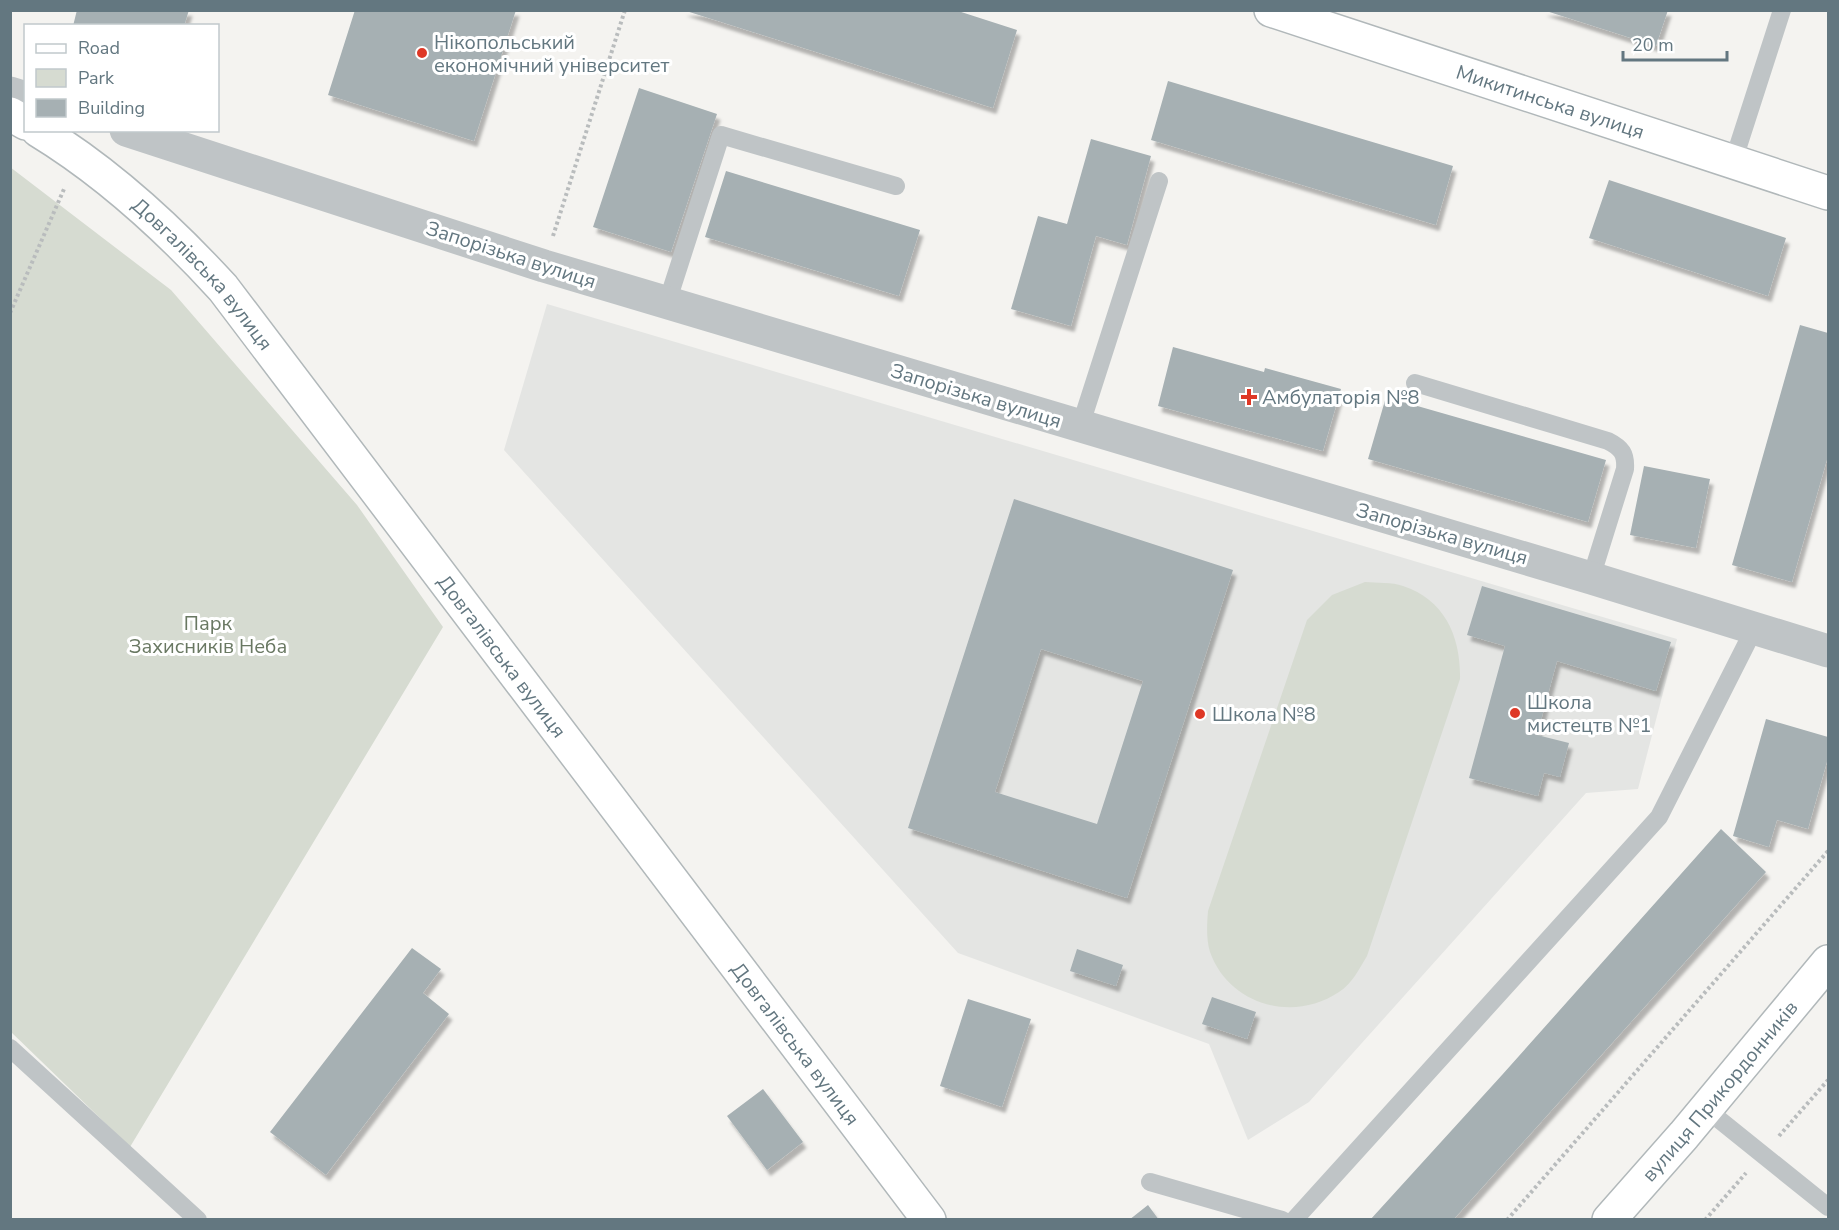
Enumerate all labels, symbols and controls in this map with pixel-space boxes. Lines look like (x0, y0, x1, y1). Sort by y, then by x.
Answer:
legend (24, 24, 219, 132)
scale bar (1623, 24, 1726, 62)
place label: Нікопольський економічний університет (434, 29, 670, 79)
text: 20 m (1632, 33, 1674, 57)
text: Road (78, 36, 120, 60)
marker: Нікопольський економічний університет (415, 46, 429, 60)
street label: Микитинська вулиця (1453, 58, 1648, 145)
text: Park (78, 66, 115, 90)
text: Building (78, 96, 145, 120)
street label: Довгалівська вулиця (126, 192, 279, 356)
street label: Запорізька вулиця (423, 215, 599, 295)
street label: Запорізька вулиця (887, 357, 1065, 435)
place label: Амбулаторія №8 (1262, 384, 1419, 411)
marker: Амбулаторія №8 (1240, 388, 1258, 406)
street label: Запорізька вулиця (1353, 497, 1531, 571)
street label: Довгалівська вулиця (431, 569, 572, 743)
park label: Парк Захисників Неба (129, 610, 287, 660)
place label: Школа мистецтв №1 (1527, 689, 1652, 739)
place label: Школа №8 (1212, 701, 1316, 728)
marker: Школа мистецтв №1 (1508, 706, 1522, 720)
marker: Школа №8 (1193, 707, 1207, 721)
street label: Довгалівська вулиця (725, 957, 866, 1131)
street label: вулиця Прикордонників (1636, 995, 1804, 1187)

